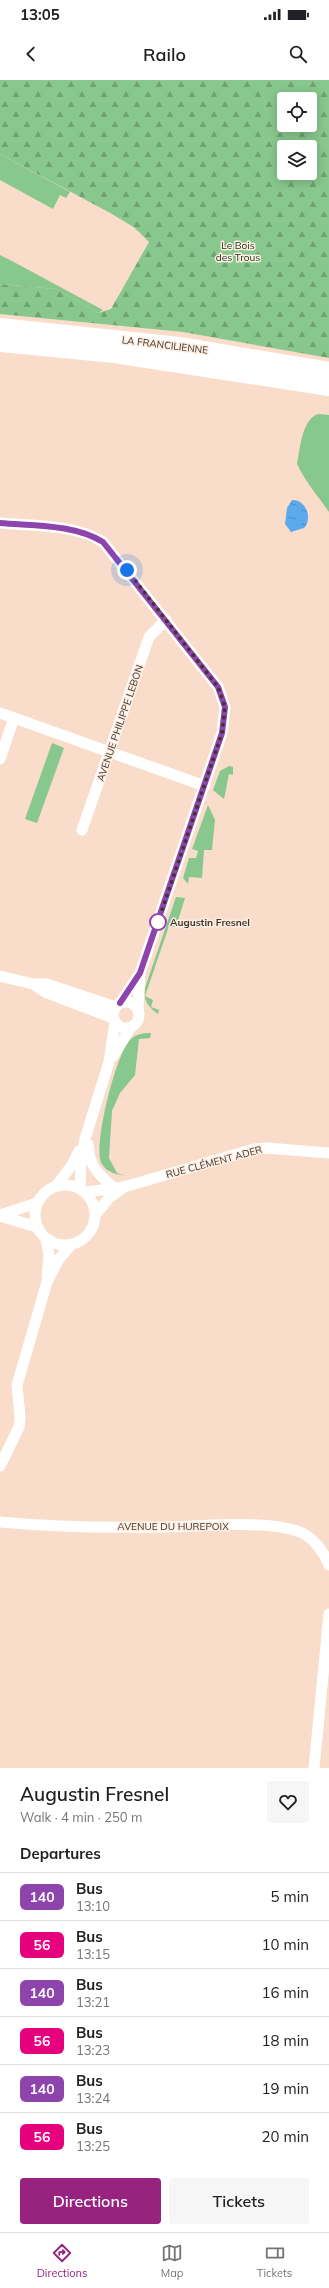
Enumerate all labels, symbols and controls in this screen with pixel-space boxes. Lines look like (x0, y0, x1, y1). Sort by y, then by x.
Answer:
text: 13:05 (20, 5, 60, 24)
icon: back (20, 43, 42, 65)
text: Railo (143, 43, 186, 66)
icon: search (287, 43, 309, 65)
map controls (277, 92, 317, 180)
button: locate (277, 92, 317, 132)
button: layers (277, 140, 317, 180)
park label: Le Bois des Trous (216, 239, 260, 264)
street label: LA FRANCILIENNE (121, 333, 209, 357)
your location (117, 560, 137, 580)
street label: AVENUE PHILIPPE LEBON (94, 663, 146, 783)
marker: Augustin Fresnel (149, 913, 167, 931)
place label: Augustin Fresnel (170, 916, 250, 929)
street label: RUE CLÉMENT ADER (164, 1143, 264, 1181)
street label: AVENUE DU HUREPOIX (117, 1520, 229, 1533)
button: heart (267, 1781, 309, 1823)
text: Augustin Fresnel (20, 1782, 169, 1806)
text: Walk · 4 min · 250 m (20, 1809, 142, 1825)
text: Departures (20, 1844, 101, 1863)
text: Bus (76, 1879, 103, 1898)
text: 5 min (271, 1887, 309, 1906)
text: 140 (29, 1888, 55, 1906)
text: 13:10 (76, 1898, 110, 1914)
text: Bus (76, 1927, 103, 1946)
text: 10 min (262, 1935, 309, 1954)
text: 56 (34, 1936, 50, 1954)
text: 13:15 (76, 1946, 110, 1962)
text: Bus (76, 1975, 103, 1994)
text: 16 min (262, 1983, 309, 2002)
text: 140 (29, 1984, 55, 2002)
text: 13:21 (76, 1994, 110, 2010)
text: Bus (76, 2023, 103, 2042)
text: 18 min (262, 2031, 309, 2050)
text: 56 (34, 2032, 50, 2050)
text: 13:23 (76, 2042, 110, 2058)
text: Bus (76, 2071, 103, 2090)
text: 19 min (262, 2079, 309, 2098)
text: 140 (29, 2080, 55, 2098)
text: 13:24 (76, 2090, 110, 2106)
text: Bus (76, 2119, 103, 2138)
text: 20 min (262, 2127, 309, 2146)
text: 56 (34, 2128, 50, 2146)
text: 13:25 (76, 2138, 110, 2154)
button: Directions (20, 2178, 161, 2224)
button: Tickets (169, 2178, 309, 2224)
tab: Directions (37, 2242, 88, 2280)
tab: Map (161, 2242, 183, 2280)
tab: Tickets (257, 2242, 292, 2280)

